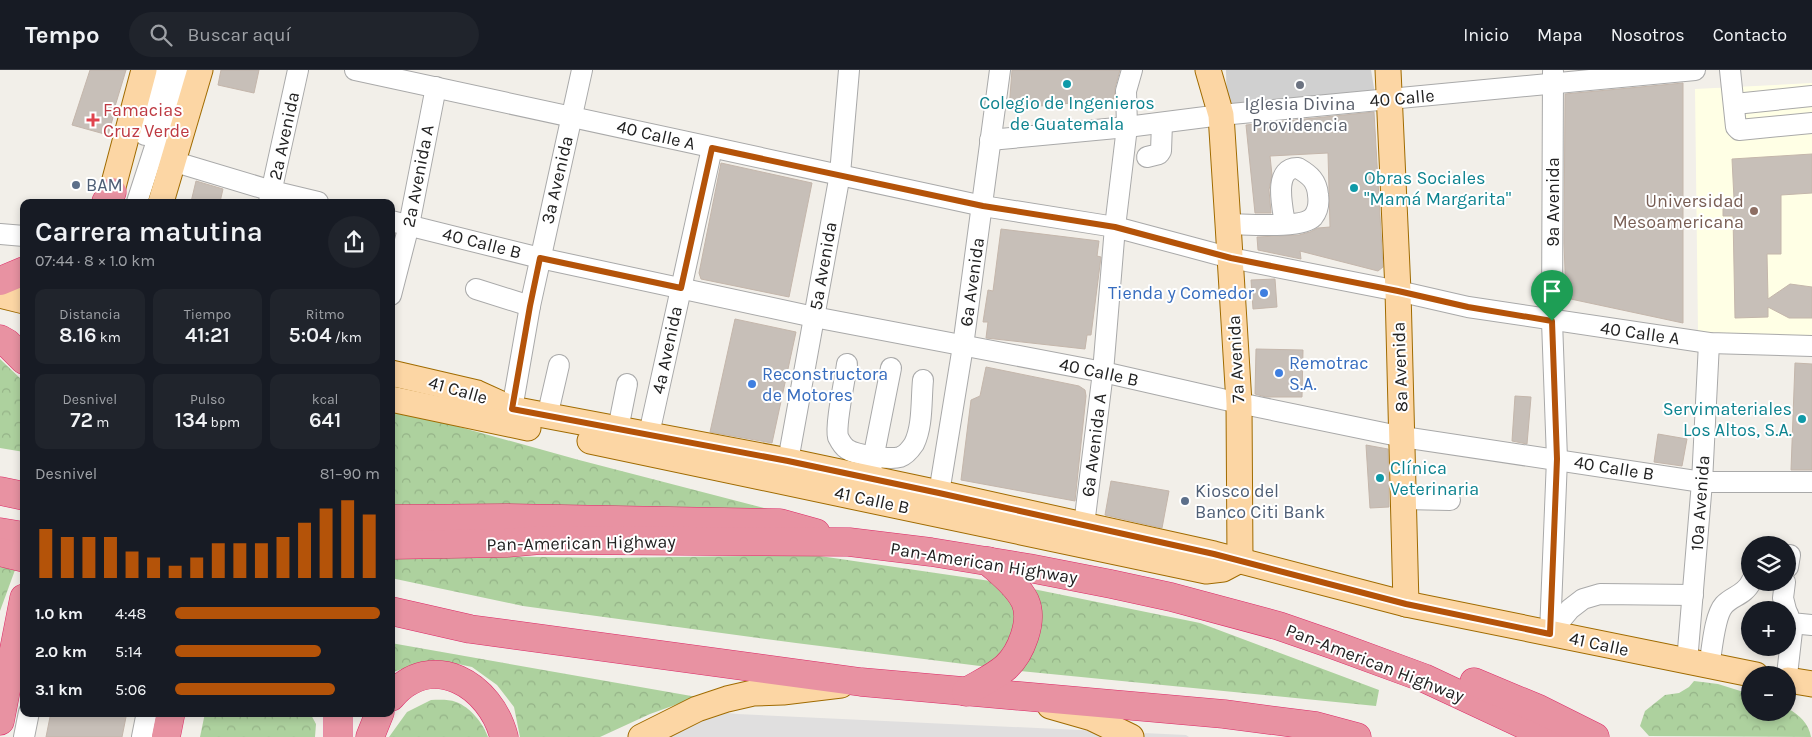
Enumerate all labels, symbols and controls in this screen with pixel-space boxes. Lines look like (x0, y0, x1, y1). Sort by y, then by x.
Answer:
search box (129, 12, 479, 57)
text: Tempo (25, 21, 99, 49)
icon: search (147, 21, 175, 49)
text: Buscar aquí (187, 24, 291, 46)
text: Inicio (1463, 24, 1509, 46)
text: Mapa (1537, 24, 1583, 46)
text: Nosotros (1611, 24, 1685, 46)
text: Contacto (1713, 24, 1787, 46)
marker: Colegio de Ingenieros de Guatemala (1061, 78, 1073, 90)
marker: Iglesia Divina Providencia (1294, 79, 1306, 91)
street label: 40 Calle (1369, 84, 1435, 112)
street label: 2a Avenida (264, 90, 304, 182)
place label: Colegio de Ingenieros de Guatemala (979, 92, 1155, 135)
place label: Iglesia Divina Providencia (1245, 93, 1355, 136)
place label: Famacias Cruz Verde (103, 99, 189, 142)
marker: Famacias Cruz Verde (87, 114, 99, 126)
street label: 40 Calle A (615, 115, 697, 155)
street label: 2a Avenida A (397, 123, 439, 229)
street label: 3a Avenida (536, 134, 578, 226)
street label: 9a Avenida (1542, 157, 1564, 247)
place label: Obras Sociales "Mamá Margarita" (1364, 167, 1511, 210)
place label: BAM (86, 174, 123, 196)
marker: BAM (70, 179, 82, 191)
marker: Obras Sociales "Mamá Margarita" (1348, 182, 1360, 194)
place label: Universidad Mesoamericana (1612, 190, 1744, 233)
marker: Universidad Mesoamericana (1748, 205, 1760, 217)
text: Carrera matutina (35, 215, 263, 248)
button: share (328, 216, 380, 268)
street label: 5a Avenida (804, 220, 842, 312)
street label: 40 Calle B (440, 223, 524, 263)
street label: 6a Avenida (955, 236, 989, 328)
text: 07:44 · 8 × 1.0 km (35, 251, 155, 270)
pin (1531, 270, 1573, 321)
icon: arrive (1538, 277, 1566, 305)
place label: Tienda y Comedor (1108, 282, 1254, 304)
marker: Tienda y Comedor (1258, 287, 1270, 299)
street label: 4a Avenida (647, 304, 687, 396)
text: Distancia (59, 306, 120, 323)
text: Tiempo (184, 306, 231, 323)
text: Ritmo (306, 306, 345, 323)
street label: 7a Avenida (1223, 315, 1249, 403)
street label: 40 Calle A (1599, 317, 1681, 349)
street label: 8a Avenida (1387, 322, 1413, 412)
text: 8.16 (59, 323, 96, 347)
text: 41:21 (185, 323, 230, 347)
text: 5:04 (289, 323, 331, 347)
text: km (96, 329, 121, 346)
text: /km (331, 329, 362, 346)
place label: Remotrac S.A. (1289, 352, 1368, 395)
street label: 40 Calle B (1057, 353, 1141, 391)
place label: Reconstructora de Motores (762, 363, 888, 406)
marker: Remotrac S.A. (1273, 367, 1285, 379)
street label: 41 Calle (426, 371, 490, 409)
marker: Reconstructora de Motores (746, 378, 758, 390)
text: Desnivel (63, 391, 117, 408)
text: Pulso (190, 391, 225, 408)
text: kcal (312, 391, 339, 408)
street label: 6a Avenida A (1077, 392, 1111, 498)
place label: Servimateriales Los Altos, S.A. (1663, 398, 1792, 441)
text: 72 (70, 408, 93, 432)
text: 134 (175, 408, 207, 432)
text: 641 (309, 408, 341, 432)
marker: Servimateriales Los Altos, S.A. (1796, 413, 1808, 425)
text: m (93, 414, 109, 431)
text: bpm (207, 414, 240, 431)
street label: 40 Calle B (1572, 451, 1656, 485)
street label: 10a Avenida (1686, 454, 1714, 552)
place label: Clínica Veterinaria (1390, 457, 1479, 500)
text: Desnivel (35, 464, 97, 483)
text: 81–90 m (320, 464, 380, 483)
marker: Clínica Veterinaria (1374, 472, 1386, 484)
place label: Kiosco del Banco Citi Bank (1195, 480, 1325, 523)
street label: 41 Calle B (833, 481, 911, 519)
marker: Kiosco del Banco Citi Bank (1179, 495, 1191, 507)
street label: Pan-American Highway (486, 530, 676, 556)
map controls (1741, 536, 1796, 721)
button: layers (1741, 536, 1796, 591)
street label: Pan-American Highway (889, 537, 1080, 589)
button: + (1741, 601, 1796, 656)
text: 1.0 km (35, 604, 83, 623)
text: 4:48 (115, 604, 146, 623)
street label: Pan-American Highway (1283, 619, 1468, 707)
street label: 41 Calle (1567, 627, 1631, 661)
text: 2.0 km (35, 642, 87, 661)
text: 5:14 (115, 642, 142, 661)
button: − (1741, 666, 1796, 721)
text: 3.1 km (35, 680, 83, 699)
text: 5:06 (115, 680, 146, 699)

